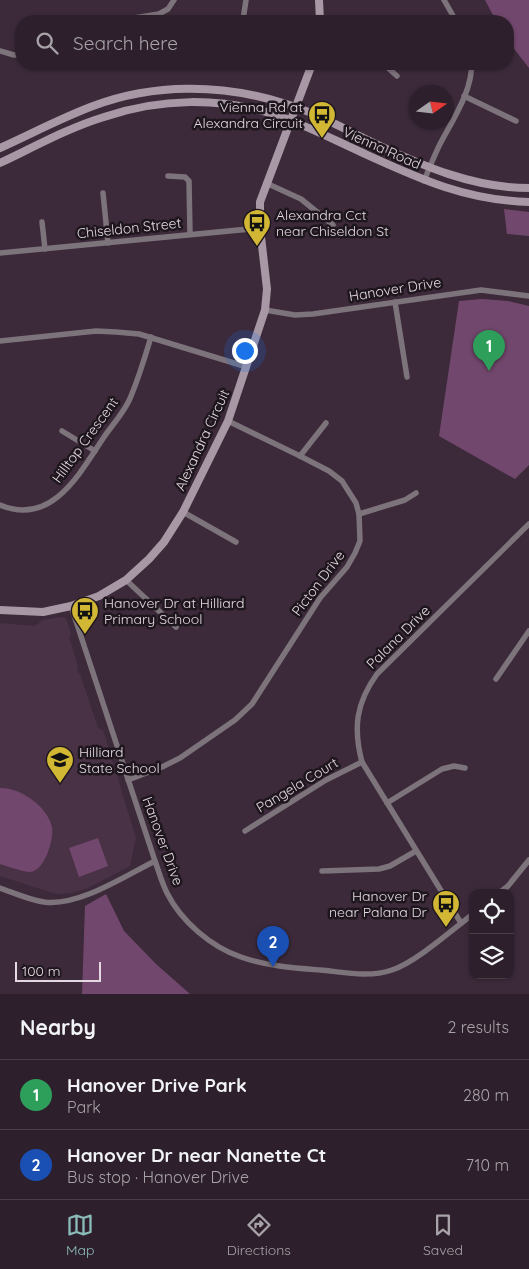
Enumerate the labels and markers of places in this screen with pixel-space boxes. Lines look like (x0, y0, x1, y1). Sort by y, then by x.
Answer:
place label: Vienna Rd at Alexandra Circuit (194, 98, 303, 132)
bus stop icon: Vienna Rd at Alexandra Circuit (307, 100, 337, 139)
place label: Alexandra Cct near Chiseldon St (276, 206, 389, 240)
bus stop icon: Alexandra Cct near Chiseldon St (242, 208, 272, 247)
pin: 1 (473, 330, 505, 371)
place label: Hanover Dr at Hilliard Primary School (104, 594, 244, 628)
bus stop icon: Hanover Dr at Hilliard Primary School (70, 596, 100, 635)
place label: Hilliard State School (79, 743, 160, 777)
school or university icon: Hilliard State School (45, 745, 75, 784)
place label: Hanover Dr near Palana Dr (329, 887, 428, 921)
bus stop icon: Hanover Dr near Palana Dr (431, 889, 461, 928)
pin: 2 (257, 926, 289, 967)

